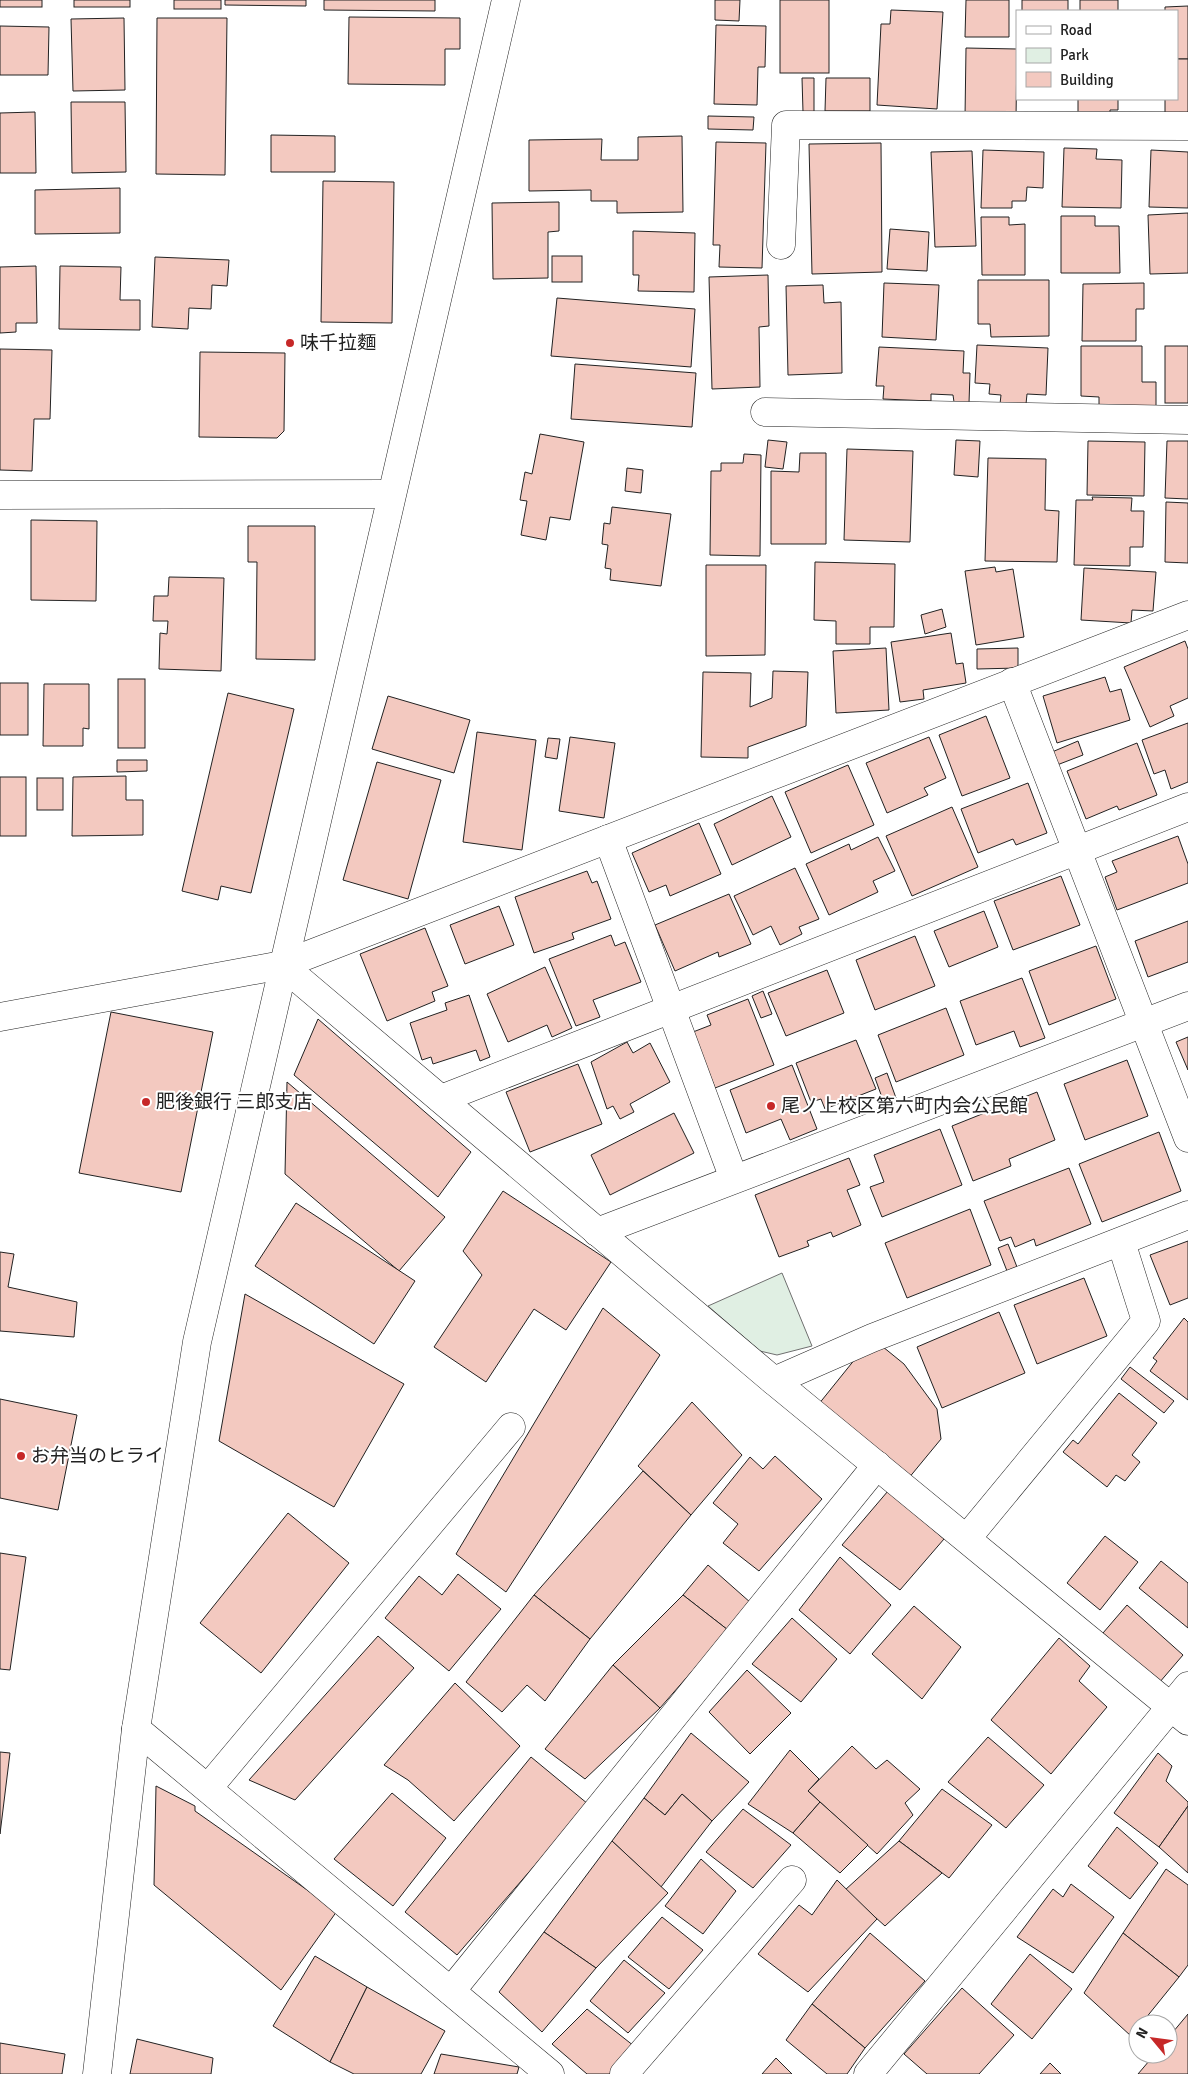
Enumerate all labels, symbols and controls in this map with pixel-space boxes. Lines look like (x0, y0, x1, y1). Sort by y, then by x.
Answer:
legend (1016, 10, 1178, 100)
text: Road (1060, 21, 1092, 39)
text: Park (1060, 46, 1089, 64)
text: Building (1060, 71, 1114, 89)
place label: 味千拉麵 (300, 331, 376, 355)
marker: 味千拉麵 (284, 337, 296, 349)
place label: 肥後銀行 三郎支店 (156, 1090, 312, 1114)
place label: 尾ノ上校区第六町内会公民館 (781, 1094, 1028, 1118)
marker: 肥後銀行 三郎支店 (140, 1096, 152, 1108)
marker: 尾ノ上校区第六町内会公民館 (765, 1100, 777, 1112)
place label: お弁当のヒライ (31, 1444, 164, 1468)
marker: お弁当のヒライ (15, 1450, 27, 1462)
north arrow (1128, 2014, 1178, 2064)
text: N (1132, 2025, 1152, 2041)

